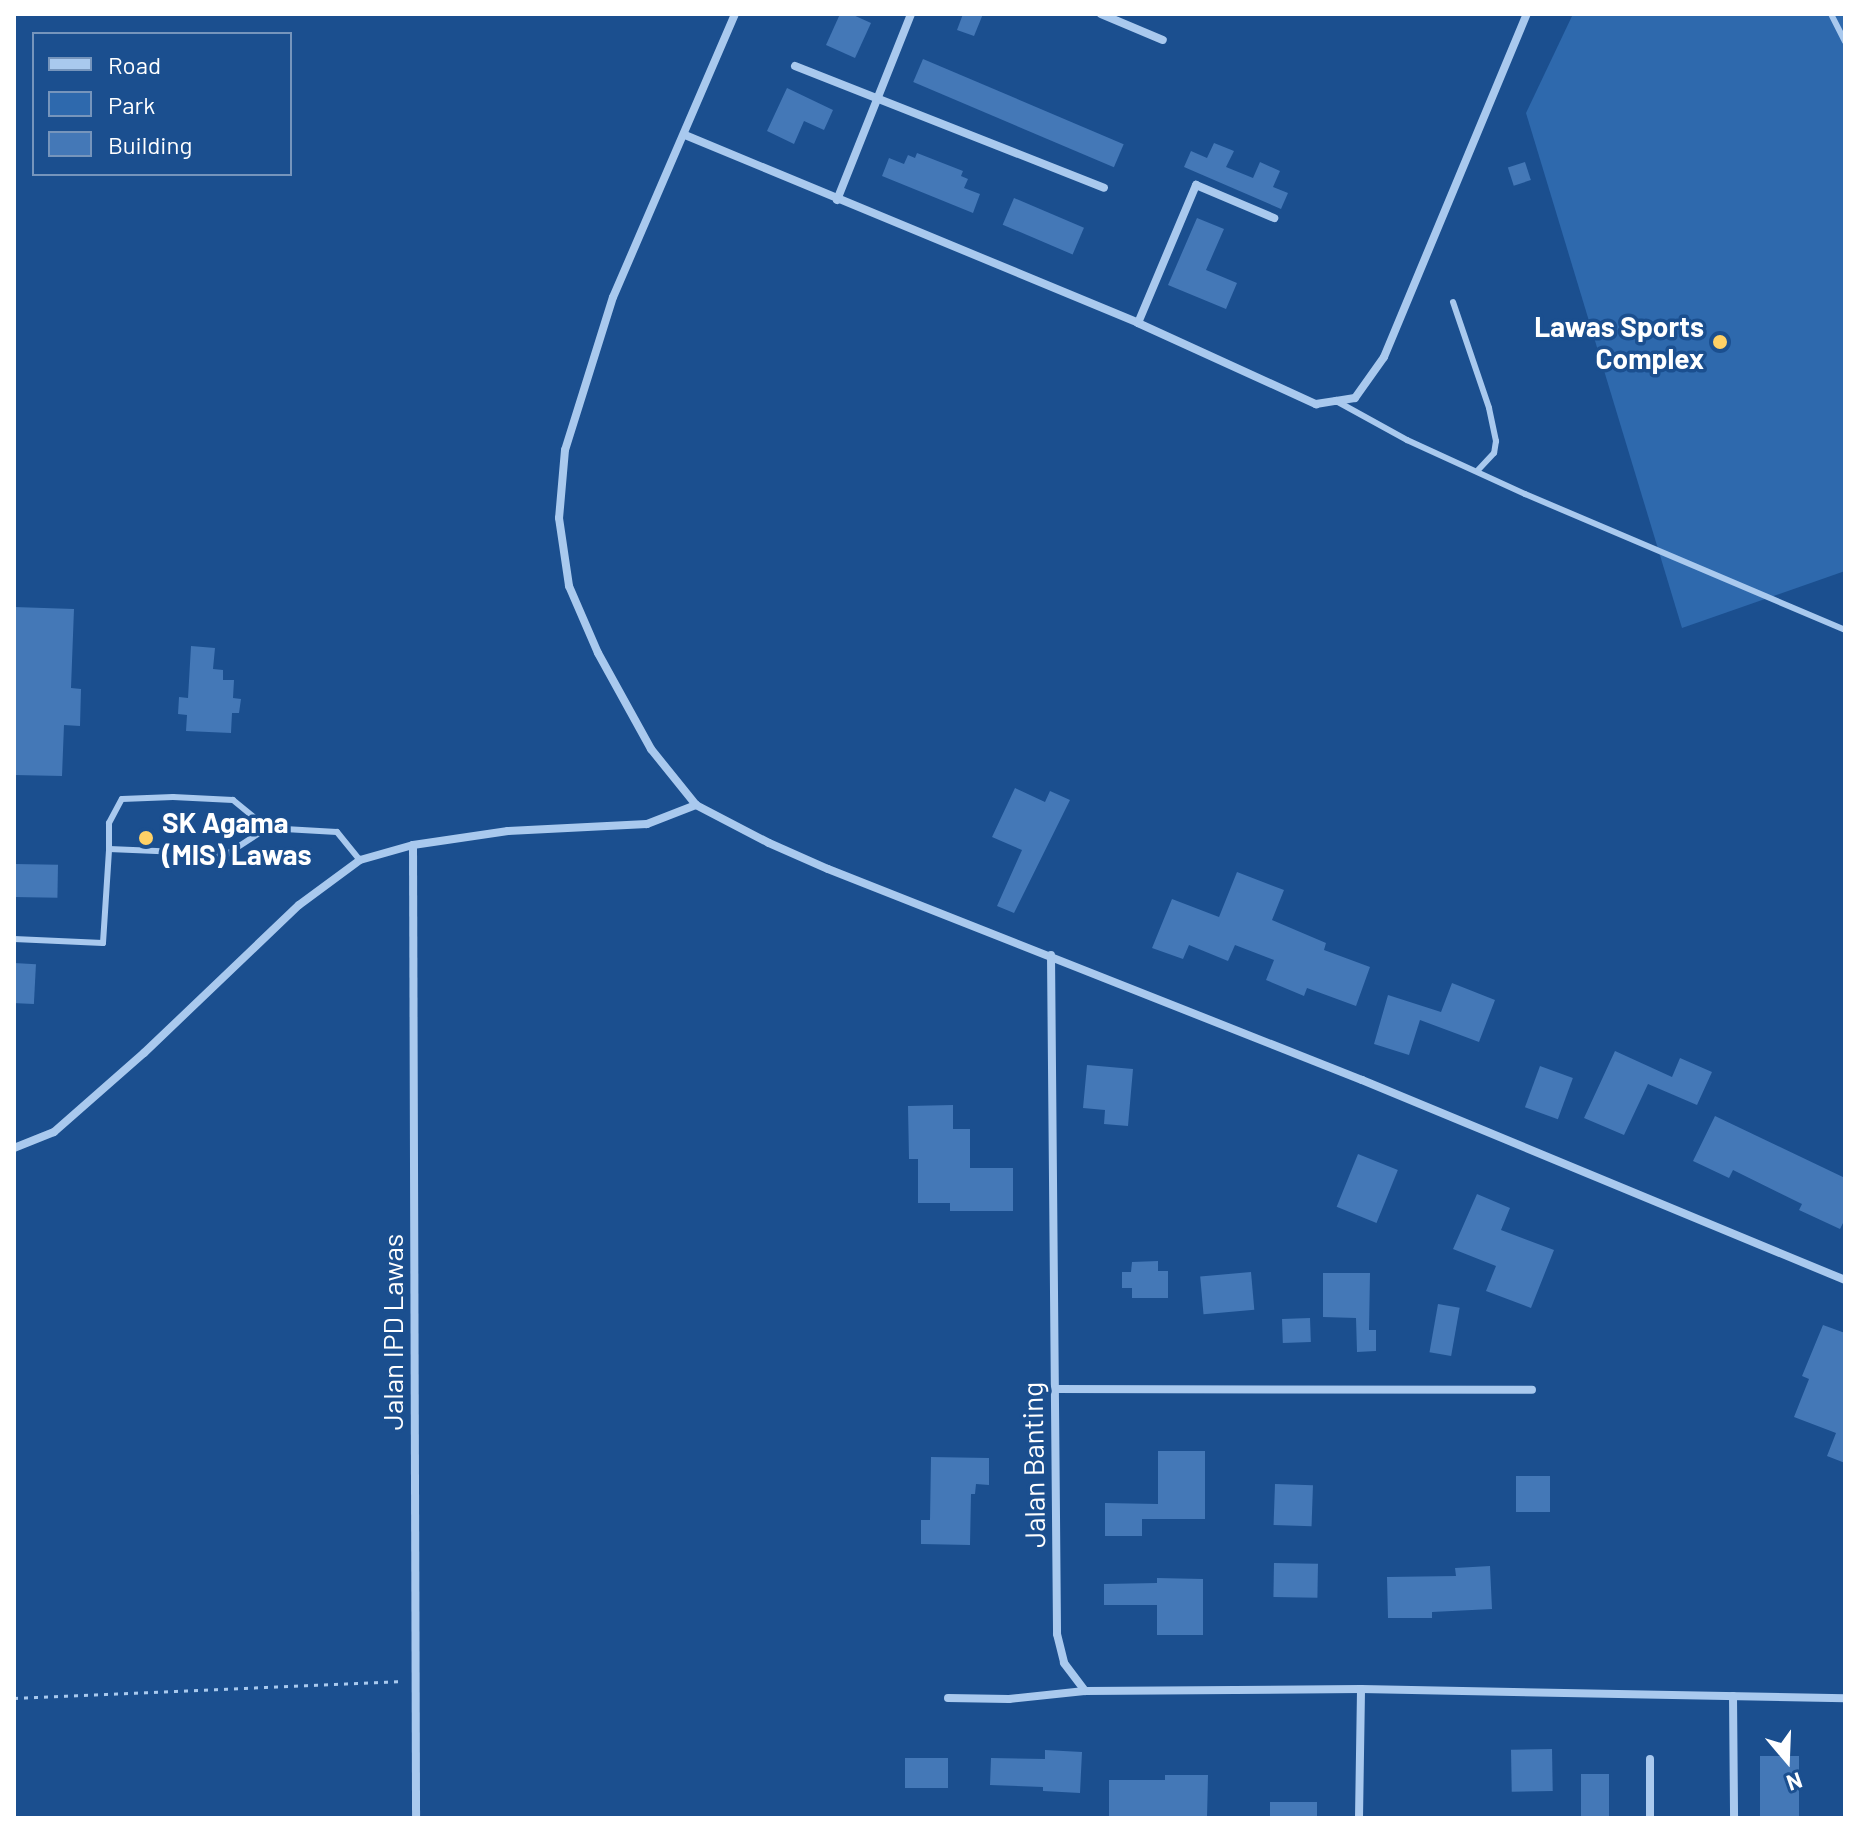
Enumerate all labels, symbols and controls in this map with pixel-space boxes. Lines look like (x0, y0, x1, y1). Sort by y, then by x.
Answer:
legend (32, 32, 292, 176)
text: Road (108, 50, 161, 79)
text: Park (108, 90, 155, 119)
text: Building (108, 130, 192, 159)
place label: Lawas Sports Complex (1534, 309, 1704, 375)
marker: Lawas Sports Complex (1711, 333, 1729, 351)
place label: SK Agama (MIS) Lawas (162, 805, 311, 871)
marker: SK Agama (MIS) Lawas (137, 829, 155, 847)
street label: Jalan IPD Lawas (375, 1234, 409, 1430)
street label: Jalan Banting (1015, 1382, 1051, 1548)
north arrow (1747, 1720, 1827, 1800)
text: N (1784, 1768, 1806, 1797)

